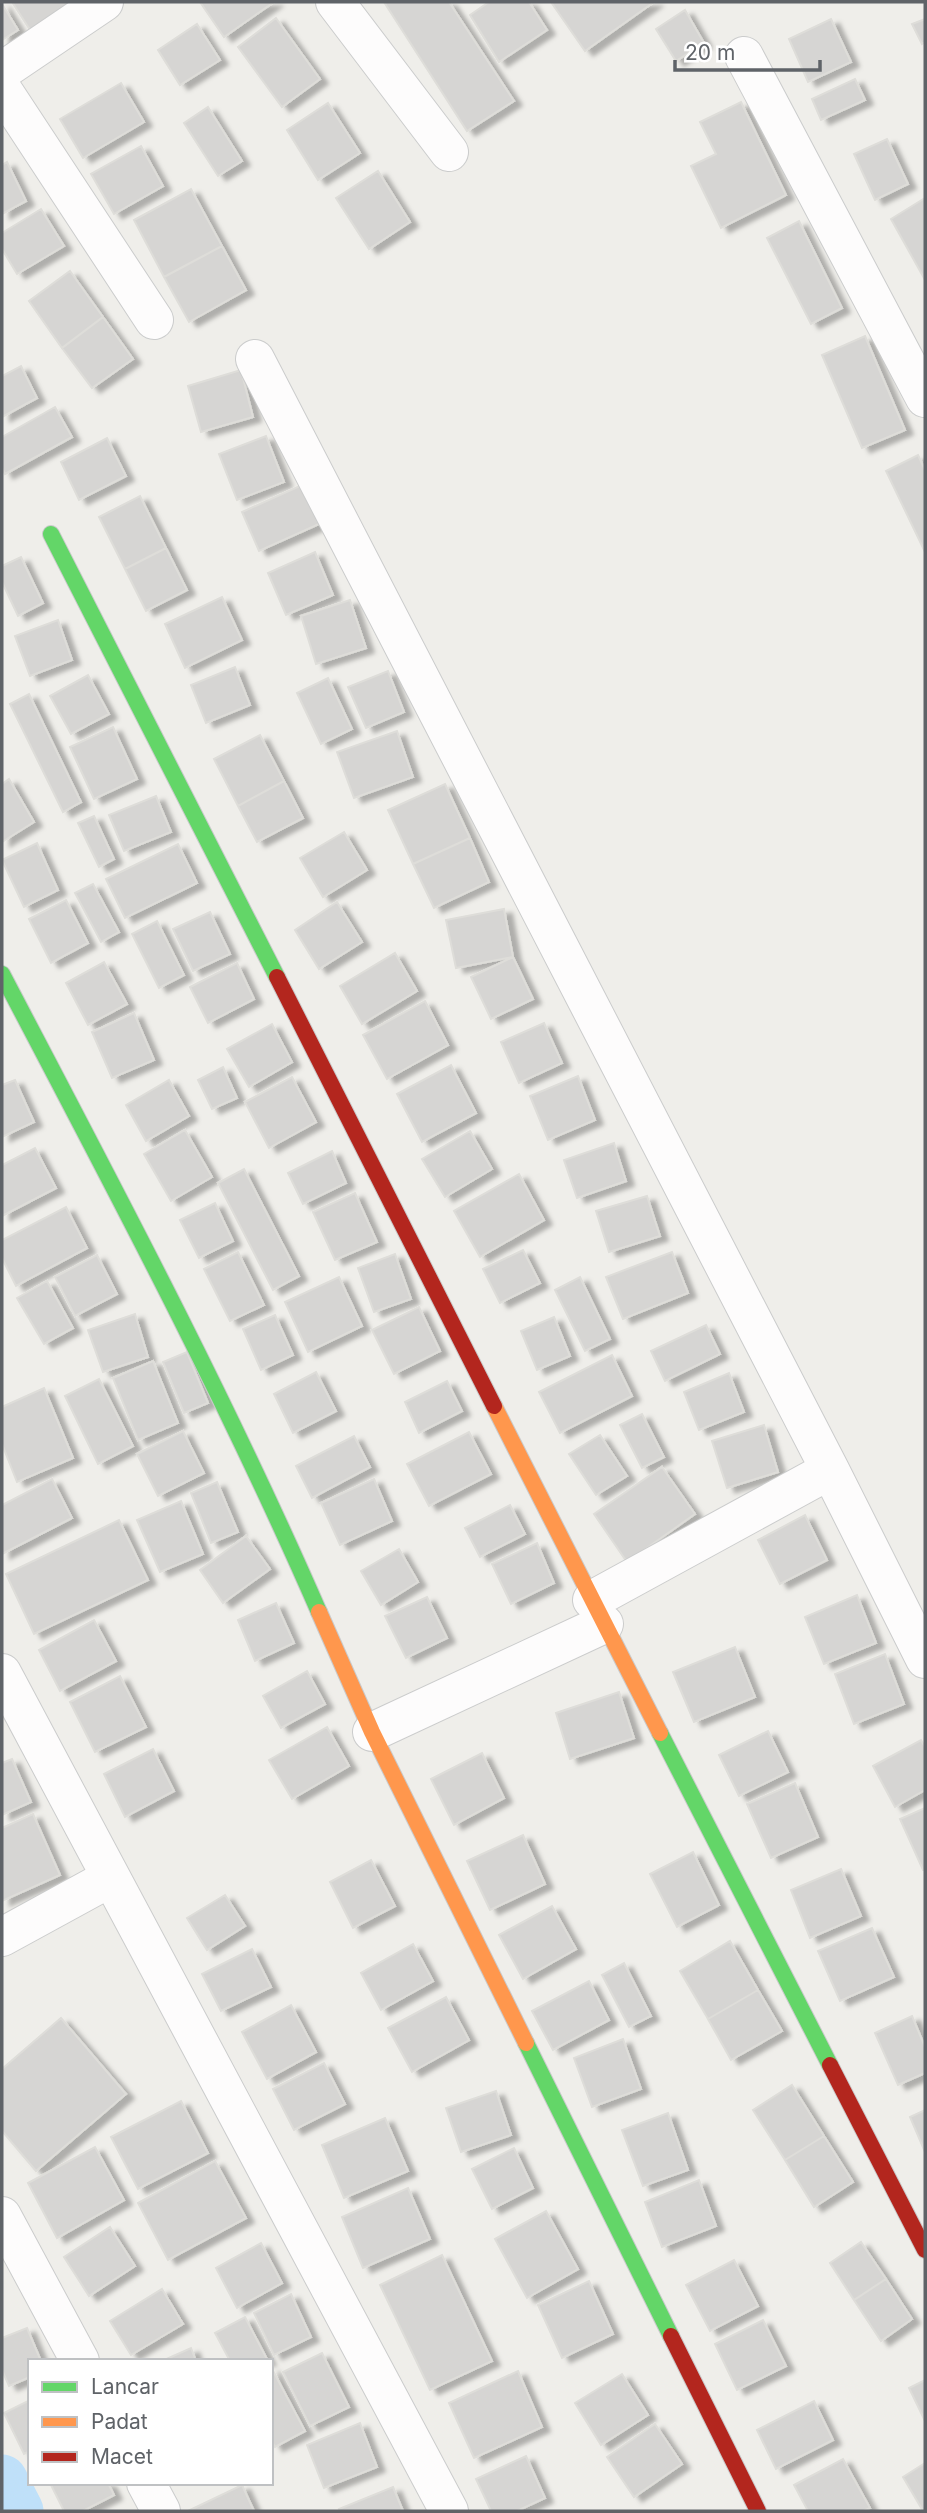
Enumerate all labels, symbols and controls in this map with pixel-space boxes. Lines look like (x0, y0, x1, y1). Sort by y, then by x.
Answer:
scale bar (675, 28, 820, 72)
text: 20 m (685, 40, 735, 65)
legend (28, 2359, 273, 2485)
text: Lancar (91, 2374, 159, 2399)
text: Padat (91, 2409, 148, 2434)
text: Macet (91, 2444, 153, 2469)

